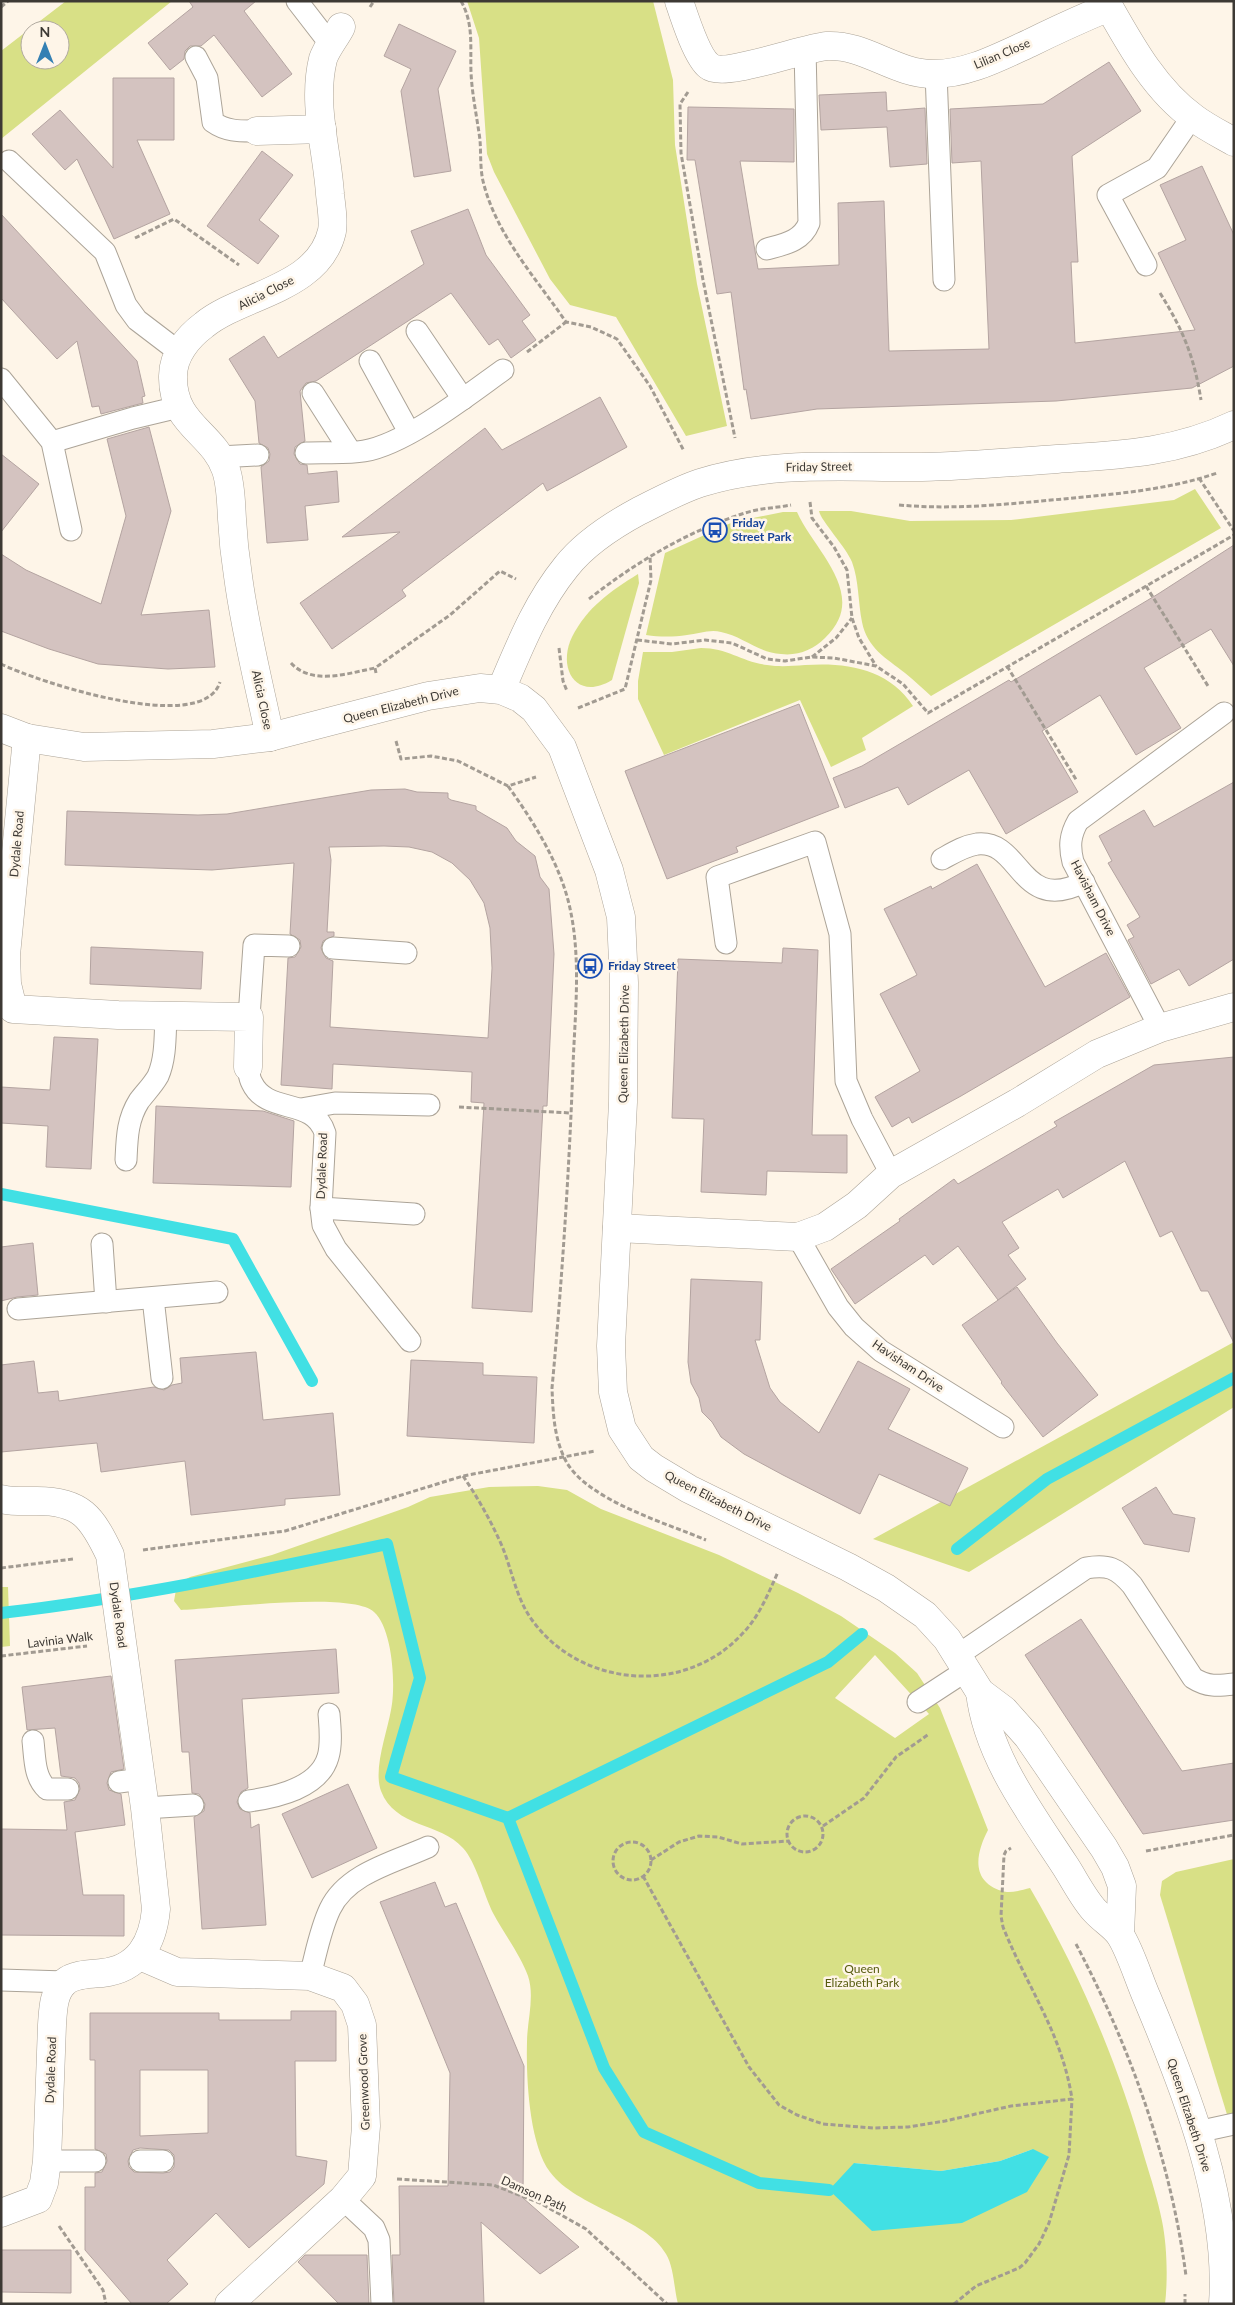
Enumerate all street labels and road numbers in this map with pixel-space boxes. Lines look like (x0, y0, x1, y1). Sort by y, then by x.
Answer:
street label: Lilian Close (971, 35, 1032, 72)
street label: Alicia Close (235, 272, 296, 313)
street label: Friday Street (786, 458, 853, 475)
street label: Alicia Close (249, 669, 276, 731)
street label: Queen Elizabeth Drive (342, 683, 460, 726)
street label: Dydale Road (6, 810, 27, 878)
street label: Havisham Drive (1068, 857, 1119, 938)
street label: Queen Elizabeth Drive (615, 985, 632, 1103)
street label: Dydale Road (313, 1132, 330, 1200)
street label: Havisham Drive (870, 1336, 947, 1395)
street label: Queen Elizabeth Drive (662, 1467, 774, 1534)
street label: Dydale Road (106, 1581, 131, 1649)
street label: Lavinia Walk (26, 1628, 95, 1651)
street label: Greenwood Grove (354, 2033, 373, 2131)
street label: Dydale Road (42, 2036, 59, 2104)
street label: Queen Elizabeth Drive (1164, 2056, 1215, 2173)
street label: Damson Path (499, 2172, 569, 2215)

